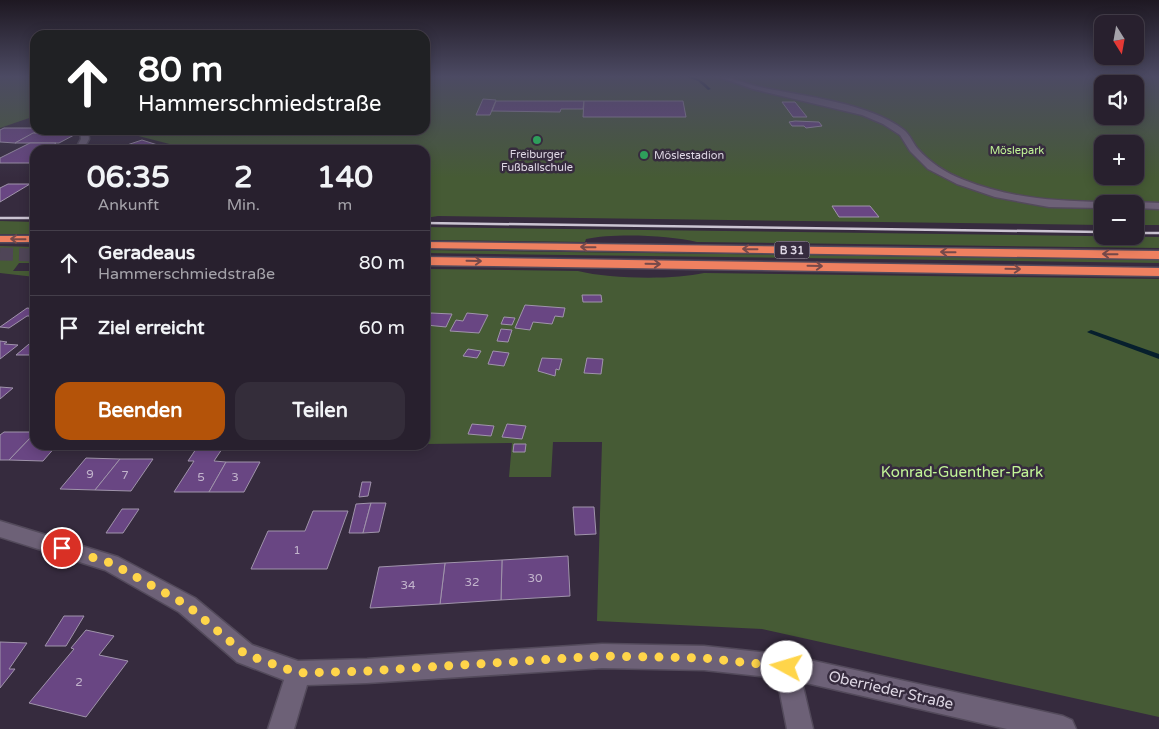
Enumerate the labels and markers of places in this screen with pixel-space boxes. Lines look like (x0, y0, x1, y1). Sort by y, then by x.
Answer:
marker: Freiburger Fußballschule (531, 134, 543, 146)
place label: Freiburger Fußballschule (501, 148, 573, 174)
marker: Möslestadion (638, 149, 650, 161)
place label: Möslestadion (654, 149, 724, 162)
pin (41, 527, 83, 569)

